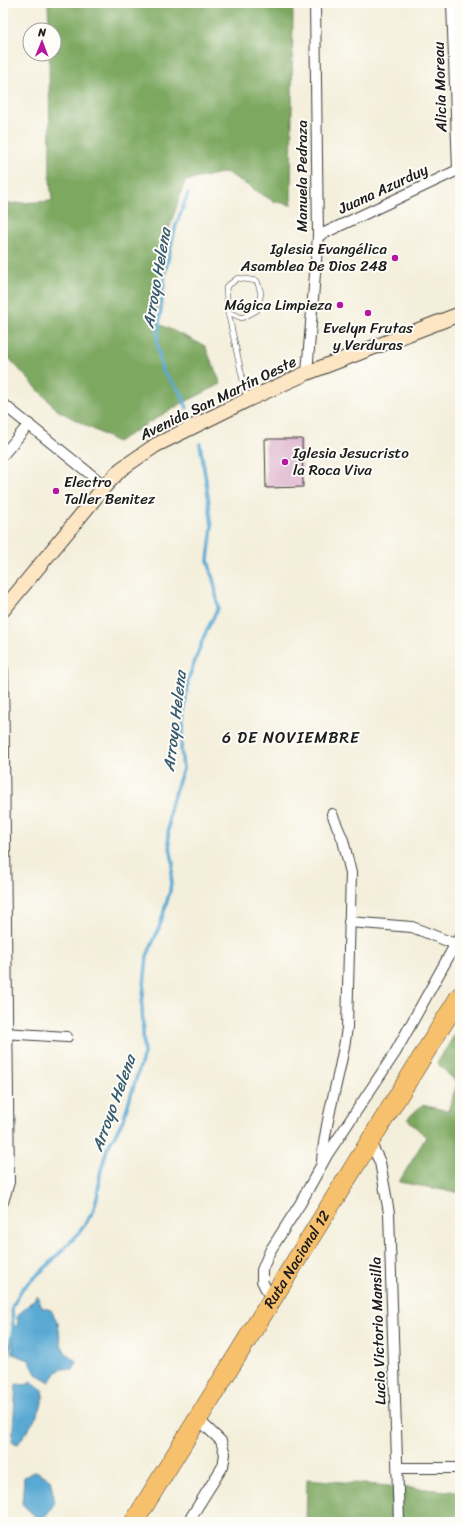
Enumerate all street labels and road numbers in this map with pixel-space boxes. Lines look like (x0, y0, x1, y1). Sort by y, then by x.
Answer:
street label: Alicia Moreau (425, 41, 455, 134)
street label: Manuela Pedraza (289, 120, 315, 232)
street label: Juana Azurduy (333, 157, 433, 222)
street label: Avenida San Martín Oeste (134, 349, 301, 448)
street label: Ruta Nacional 12 (256, 1205, 337, 1314)
street label: Lucio Victorio Mansilla (362, 1256, 394, 1405)

